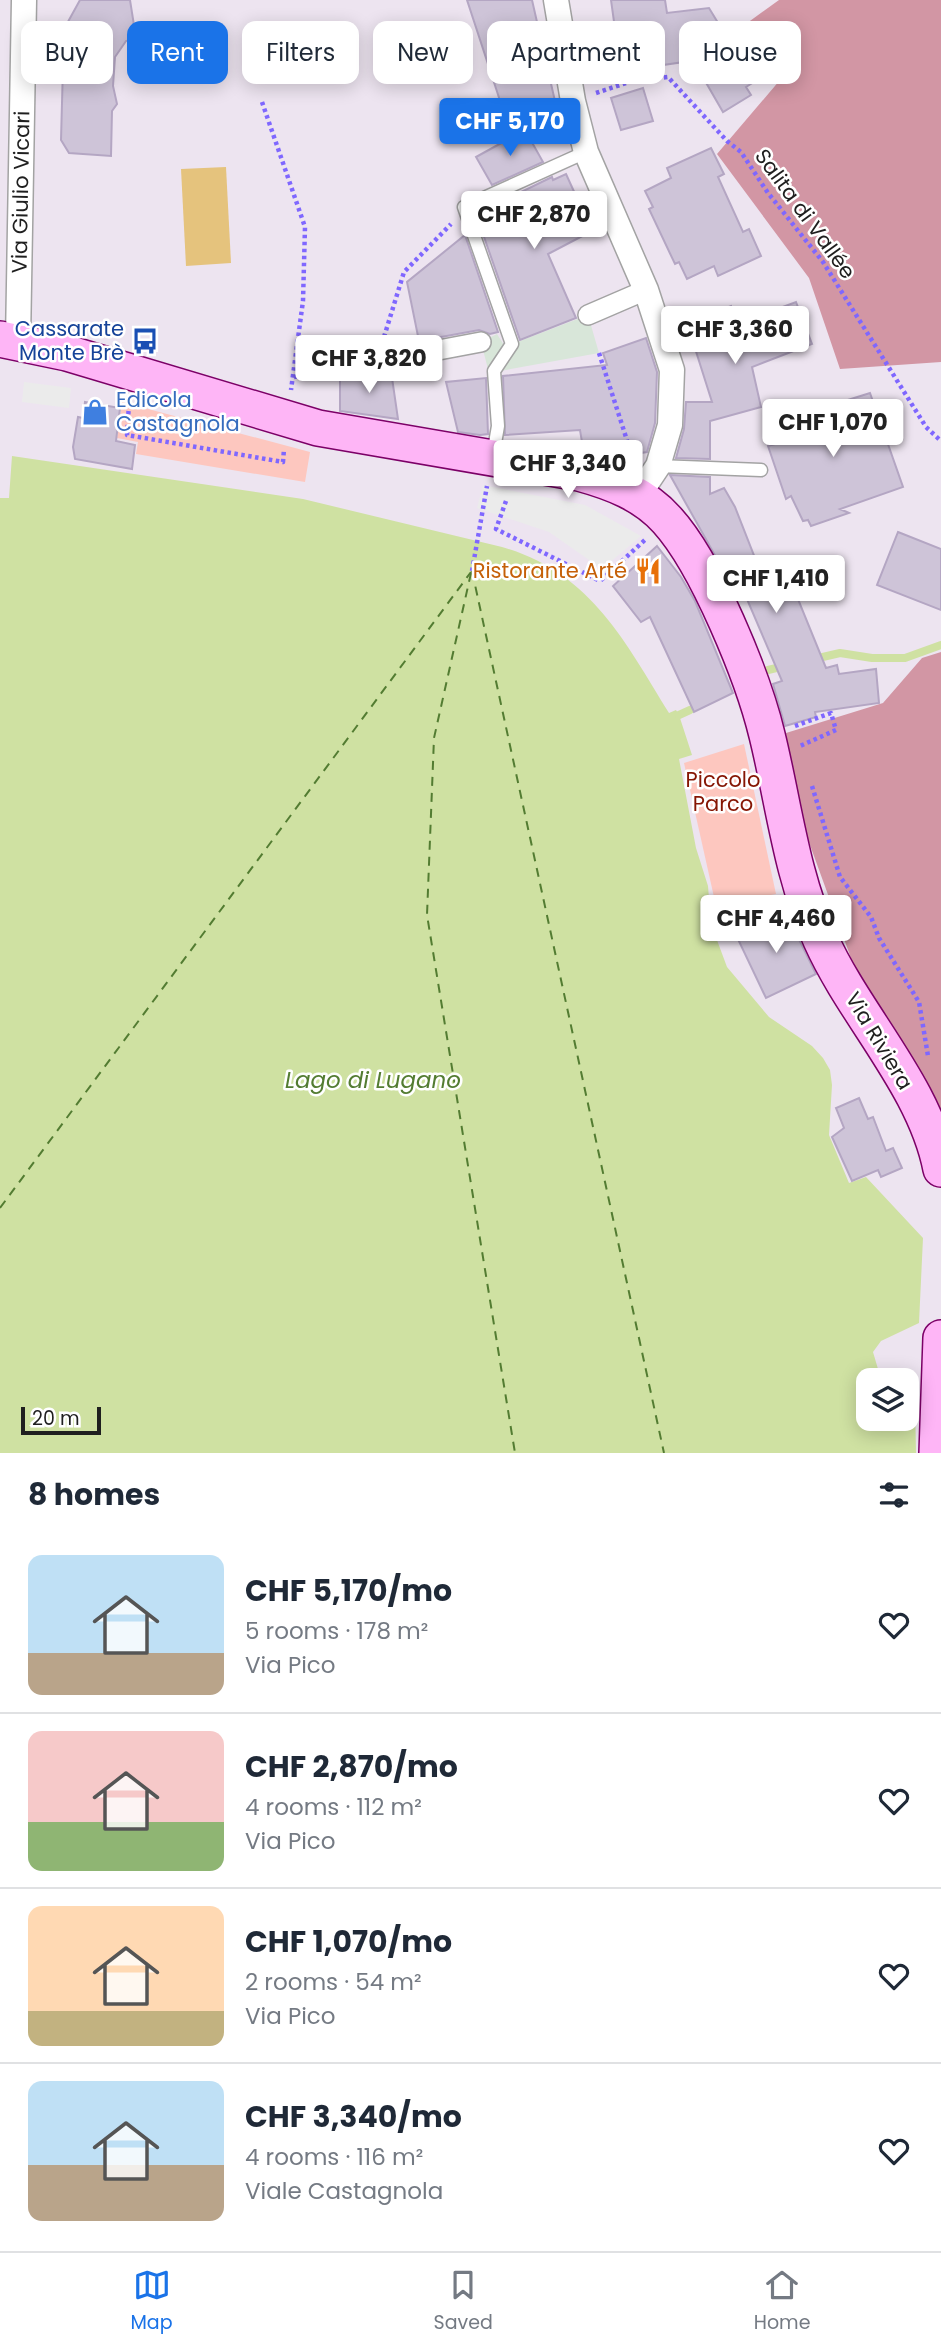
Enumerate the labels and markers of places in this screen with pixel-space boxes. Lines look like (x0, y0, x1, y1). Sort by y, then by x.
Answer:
pin: CHF 5,170 (430, 99, 590, 158)
pin: CHF 2,870 (454, 191, 614, 251)
pin: CHF 3,360 (655, 306, 815, 366)
place label: Cassarate Monte Brè (15, 314, 124, 367)
bus stop icon: Cassarate Monte Brè (130, 326, 160, 356)
pin: CHF 3,820 (289, 336, 449, 395)
place label: Edicola Castagnola (116, 385, 240, 438)
shop icon: Edicola Castagnola (80, 397, 110, 427)
pin: CHF 1,070 (753, 400, 913, 459)
pin: CHF 3,340 (488, 440, 648, 500)
place label: Ristorante Arté (473, 556, 627, 585)
restaurant icon: Ristorante Arté (633, 556, 663, 586)
pin: CHF 1,410 (696, 556, 856, 615)
pin: CHF 4,460 (696, 895, 856, 955)

